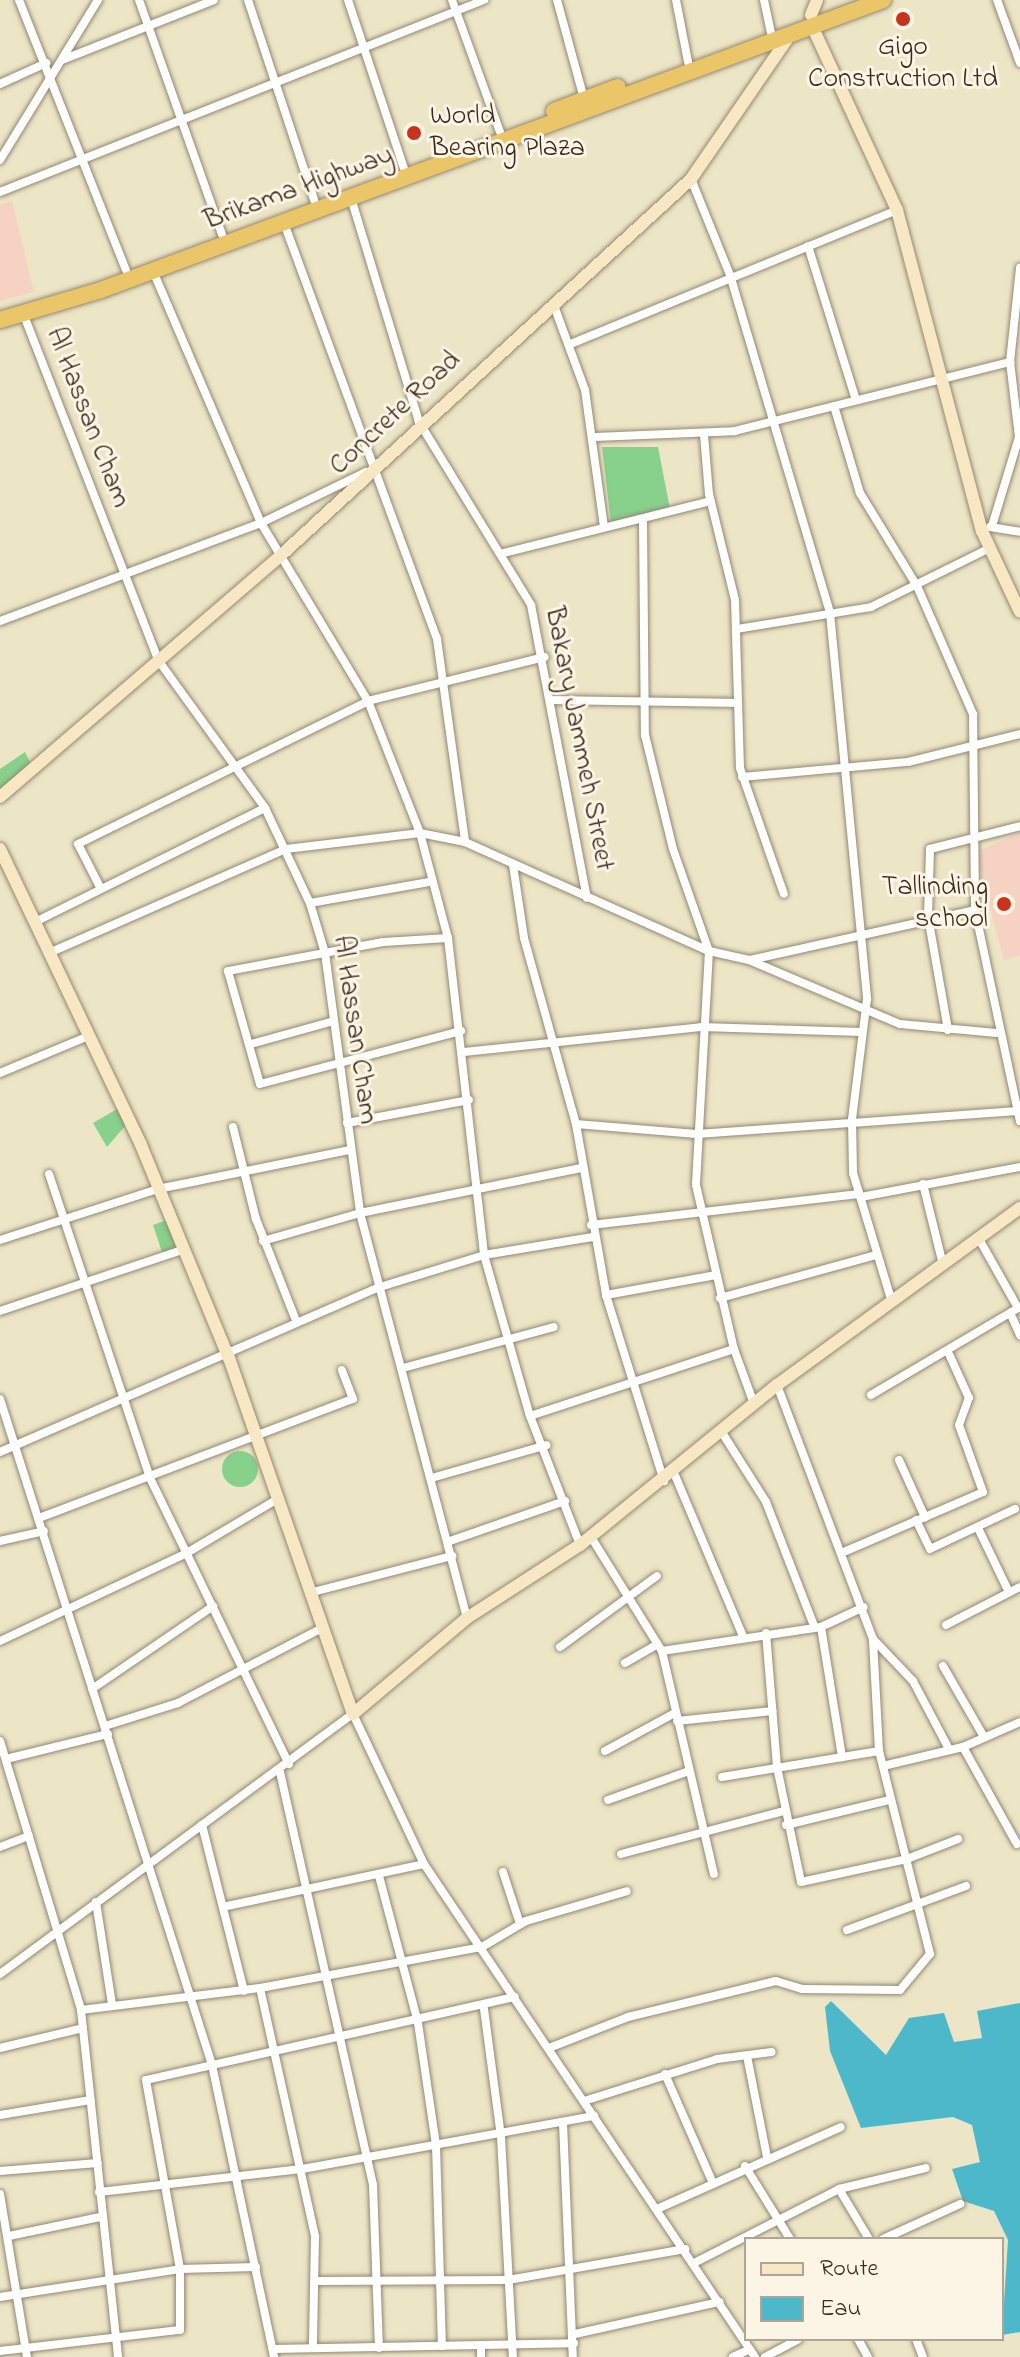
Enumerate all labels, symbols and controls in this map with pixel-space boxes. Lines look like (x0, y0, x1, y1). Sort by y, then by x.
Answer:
marker: Gigo Construction Ltd (894, 10, 912, 28)
place label: Gigo Construction Ltd (808, 31, 998, 97)
place label: World Bearing Plaza (430, 100, 585, 166)
marker: World Bearing Plaza (405, 124, 423, 142)
street label: Brikama Highway (200, 139, 398, 239)
street label: Al Hassan Cham (37, 323, 137, 513)
street label: Concrete Road (323, 345, 469, 483)
street label: Bakary Jammeh Street (536, 604, 620, 874)
place label: Tallinding school (881, 871, 988, 937)
marker: Tallinding school (995, 895, 1013, 913)
street label: Al Hassan Cham (324, 933, 384, 1127)
legend (744, 2237, 1004, 2341)
text: Route (820, 2252, 878, 2287)
text: Eau (820, 2292, 861, 2327)

